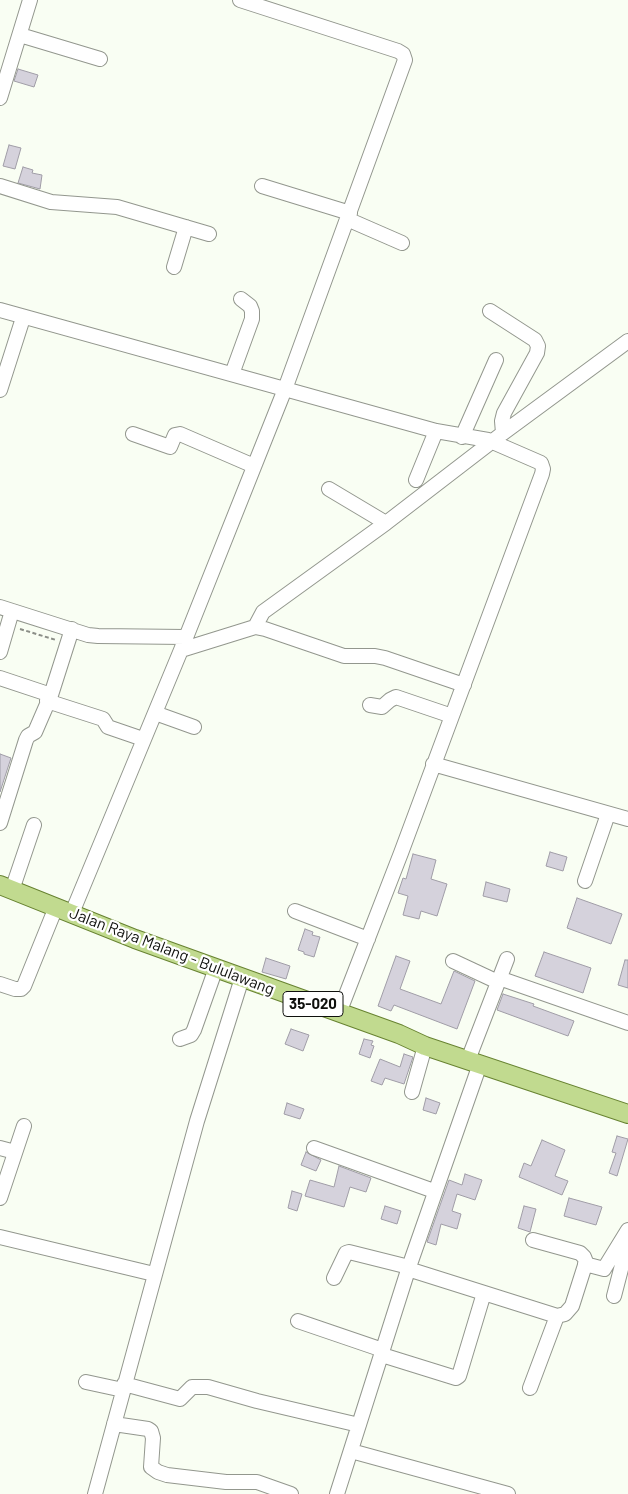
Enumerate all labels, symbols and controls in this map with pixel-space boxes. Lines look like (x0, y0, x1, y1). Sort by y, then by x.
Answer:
street label: Jalan Raya Malang - Bululawang (67, 903, 277, 999)
road number: 35-020 (283, 992, 343, 1016)

